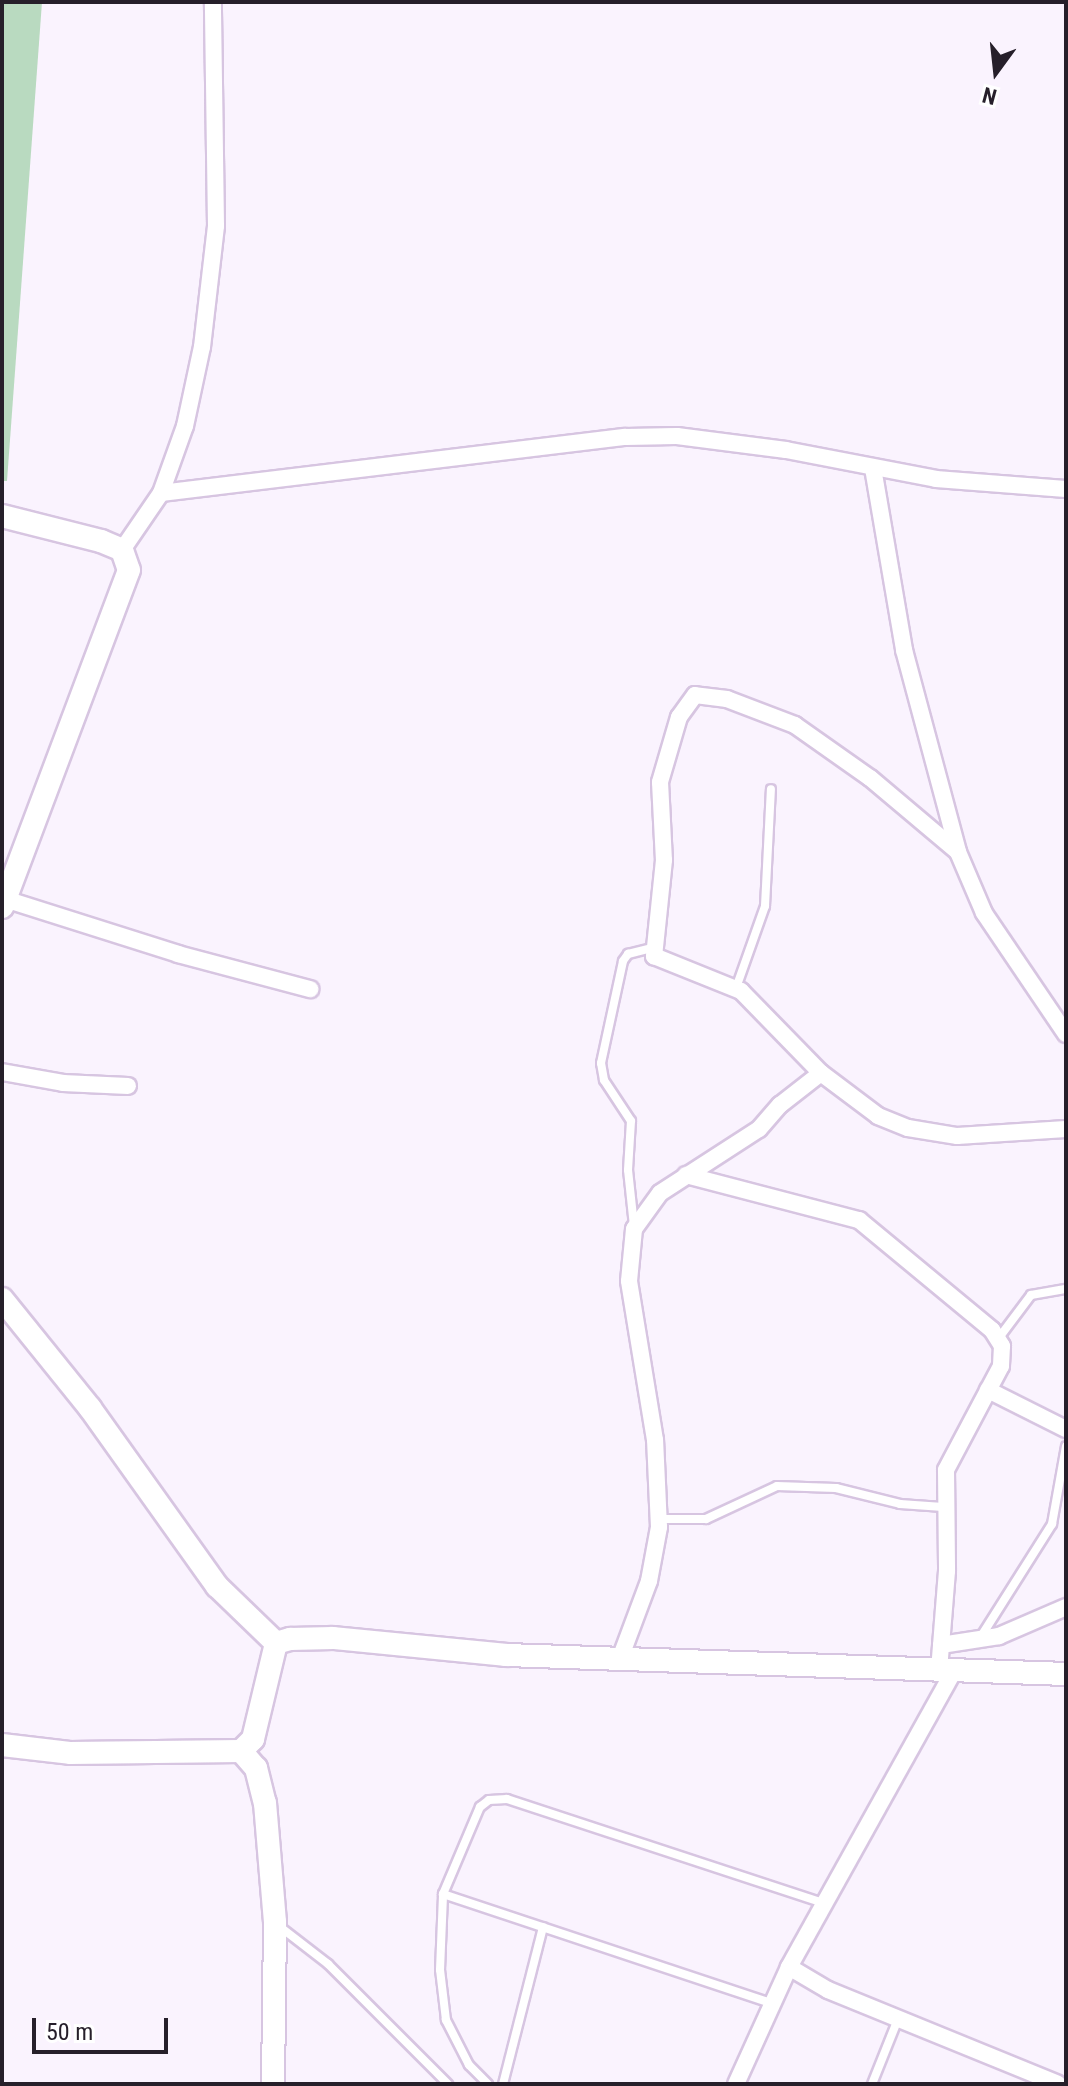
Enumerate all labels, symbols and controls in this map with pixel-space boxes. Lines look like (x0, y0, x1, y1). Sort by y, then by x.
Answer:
north arrow (956, 32, 1036, 112)
text: N (980, 82, 999, 109)
scale bar (36, 2002, 172, 2052)
text: 50 m (46, 2018, 93, 2046)

